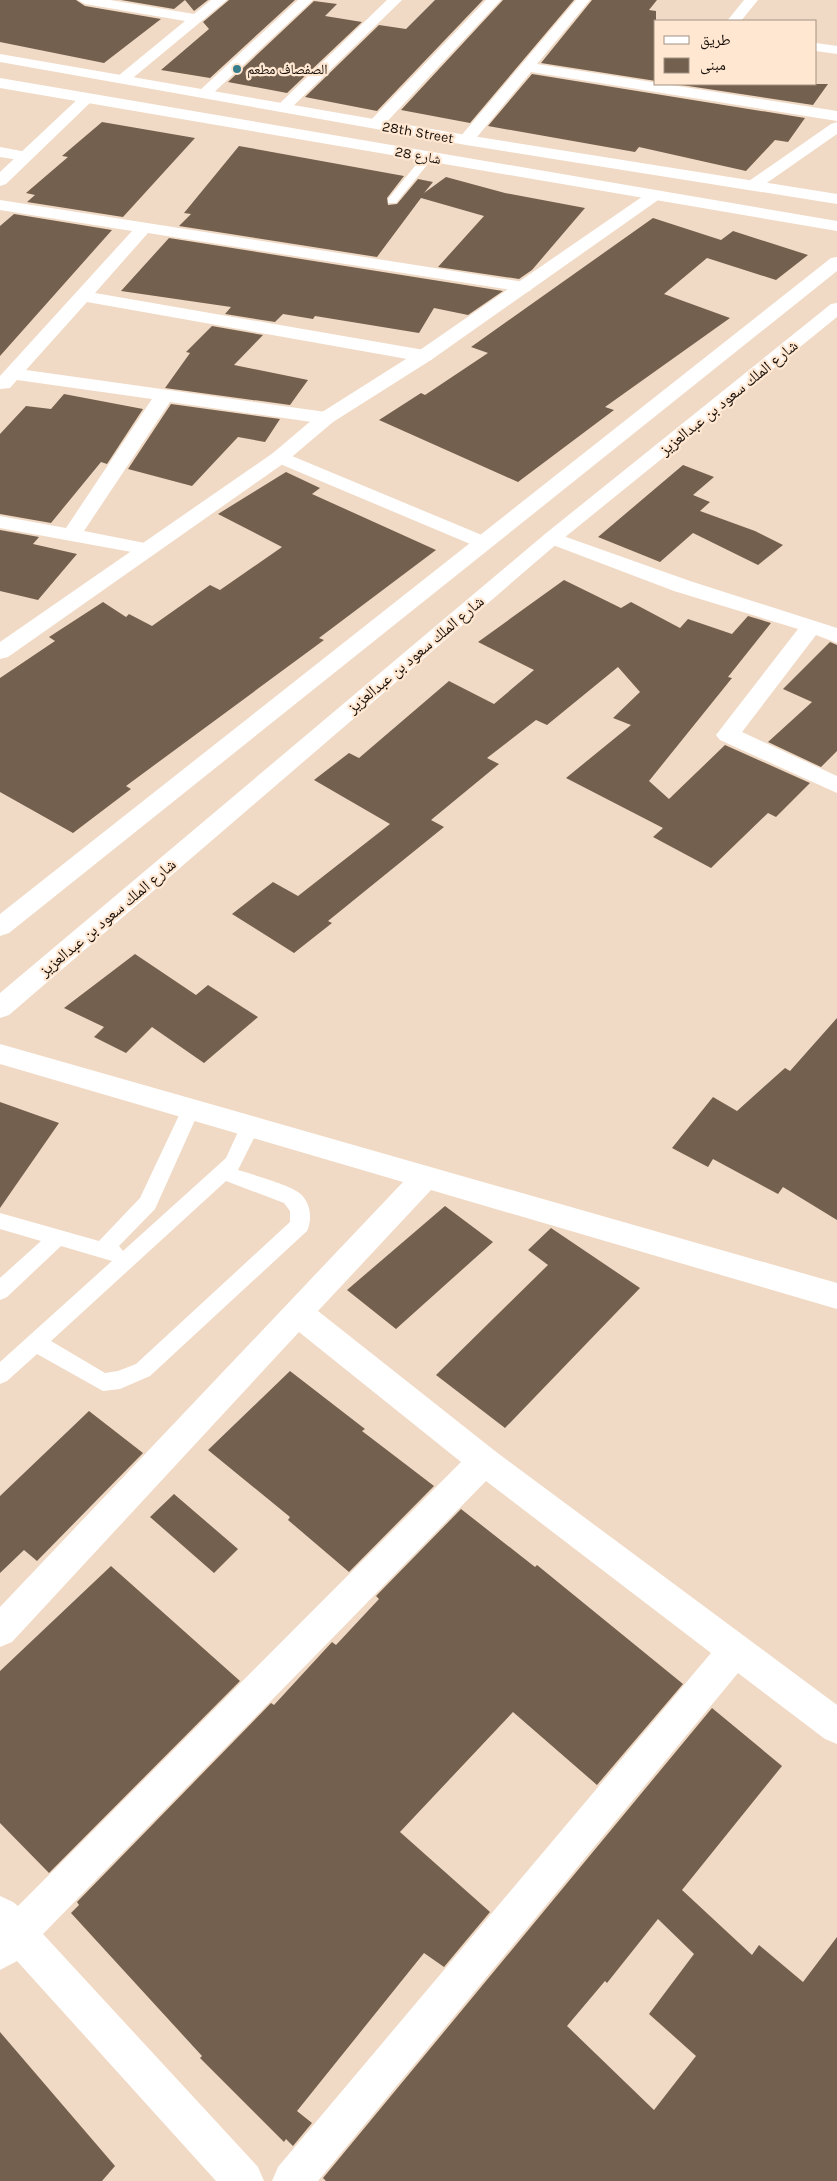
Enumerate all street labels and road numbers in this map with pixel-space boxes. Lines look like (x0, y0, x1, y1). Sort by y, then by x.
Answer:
street label: 28th Street (381, 118, 455, 147)
street label: شارع 28 (393, 143, 442, 169)
street label: شارع الملك سعود بن عبدالعزيز (654, 336, 802, 461)
street label: شارع الملك سعود بن عبدالعزيز (342, 592, 488, 719)
street label: شارع الملك سعود بن عبدالعزيز (34, 855, 180, 982)

